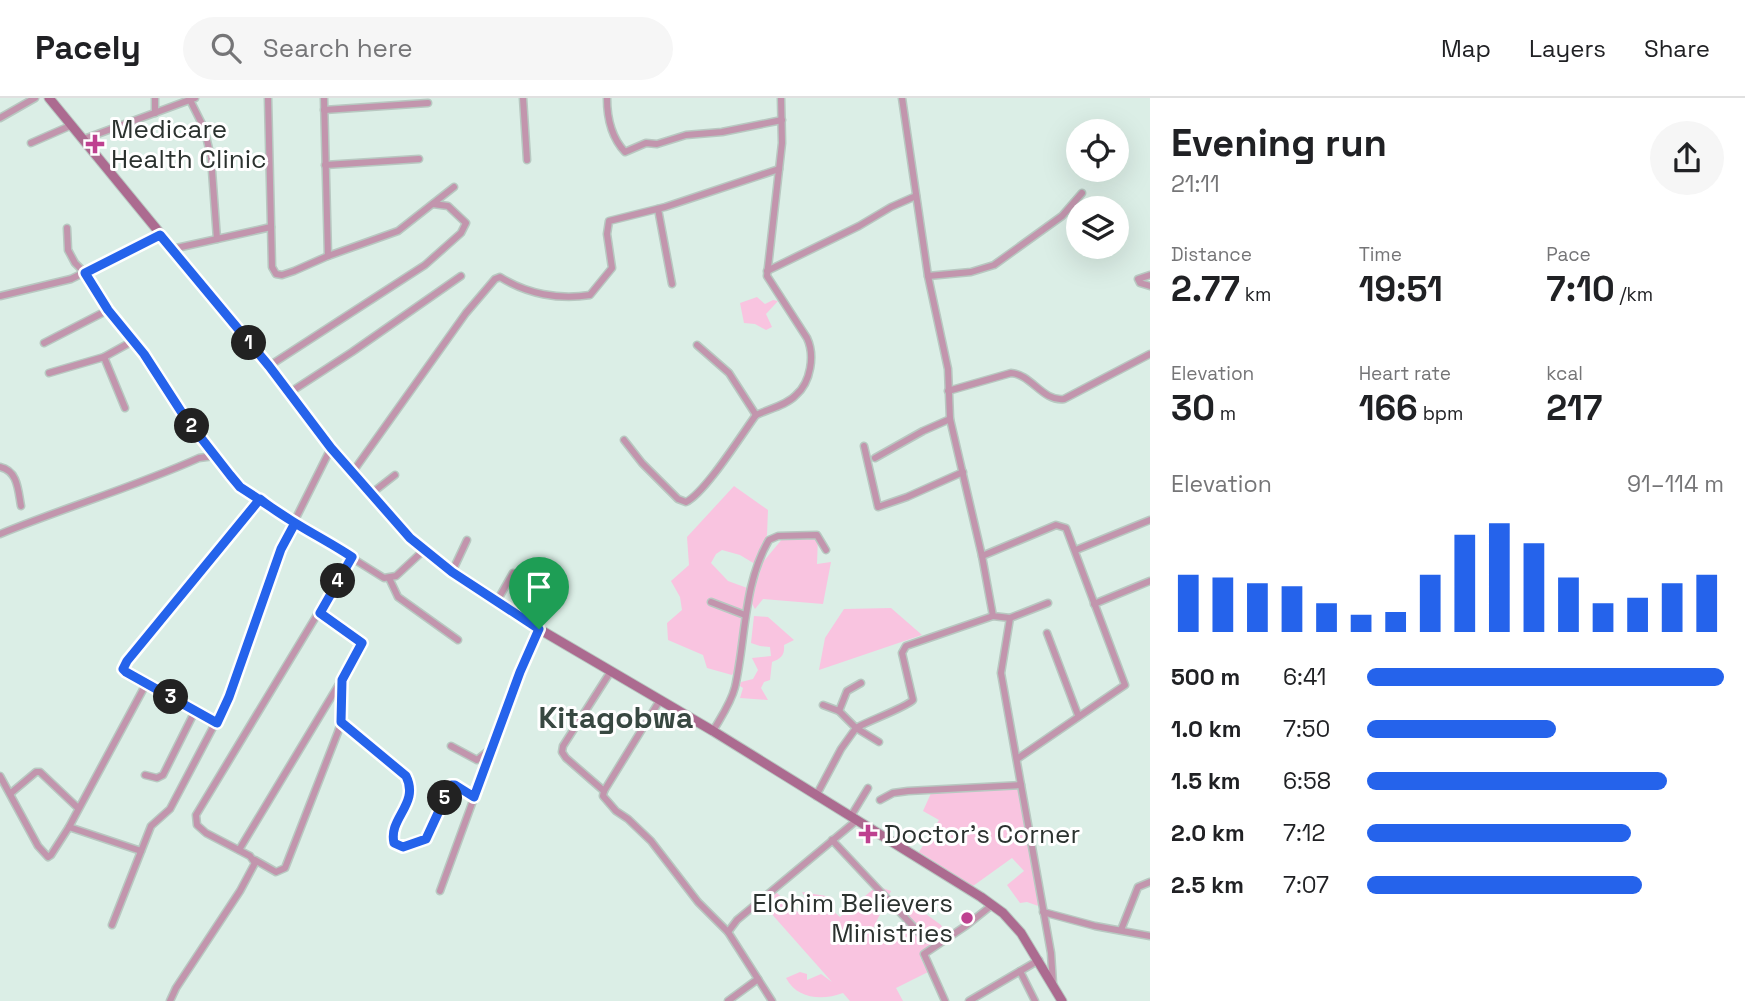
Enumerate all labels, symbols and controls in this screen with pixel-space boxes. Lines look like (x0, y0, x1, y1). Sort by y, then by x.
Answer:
search box (183, 17, 673, 80)
text: Pacely (35, 27, 141, 69)
icon: search (207, 29, 245, 67)
text: Search here (263, 31, 413, 65)
text: Map (1441, 33, 1491, 64)
text: Layers (1529, 33, 1606, 64)
text: Share (1644, 33, 1710, 64)
place label: Medicare Health Clinic (111, 112, 267, 176)
map controls (1066, 119, 1129, 259)
button: locate (1066, 119, 1129, 182)
text: Evening run (1171, 119, 1387, 167)
button: share (1650, 121, 1724, 195)
marker: Medicare Health Clinic (85, 134, 105, 154)
text: 21:11 (1171, 169, 1220, 199)
button: layers (1066, 196, 1129, 259)
text: Distance (1171, 242, 1252, 267)
text: Time (1359, 242, 1402, 267)
text: Pace (1546, 242, 1591, 267)
text: 2.77 (1171, 267, 1240, 311)
text: 19:51 (1359, 267, 1443, 311)
text: 7:10 (1546, 267, 1615, 311)
text: km (1240, 282, 1271, 307)
text: /km (1615, 282, 1653, 307)
pin: 1 (232, 326, 266, 360)
text: 1 (244, 330, 253, 355)
text: Elevation (1171, 361, 1254, 386)
text: Heart rate (1359, 361, 1451, 386)
text: kcal (1546, 361, 1583, 386)
text: 30 (1171, 386, 1215, 430)
text: 166 (1359, 386, 1418, 430)
text: 217 (1546, 386, 1602, 430)
text: m (1215, 401, 1236, 426)
text: bpm (1418, 401, 1463, 426)
pin: 2 (174, 408, 210, 444)
text: 2 (186, 413, 197, 438)
text: Elevation (1171, 469, 1272, 499)
text: 91–114 m (1627, 469, 1724, 499)
pin (509, 557, 569, 629)
pin: 4 (320, 564, 356, 598)
text: 4 (331, 568, 344, 593)
icon: arrive (520, 568, 558, 606)
text: 500 m (1171, 662, 1240, 692)
text: 6:41 (1283, 662, 1326, 692)
pin: 3 (154, 680, 188, 714)
text: 3 (165, 684, 176, 709)
district label: Kitagobwa (539, 698, 693, 737)
text: 1.0 km (1171, 714, 1241, 744)
text: 7:50 (1283, 714, 1330, 744)
text: 1.5 km (1171, 766, 1241, 796)
text: 6:58 (1283, 766, 1331, 796)
pin: 5 (428, 780, 462, 816)
text: 5 (439, 785, 450, 810)
place label: Doctor's Corner (884, 817, 1080, 851)
text: 2.0 km (1171, 818, 1245, 848)
text: 7:12 (1283, 818, 1325, 848)
marker: Doctor's Corner (858, 824, 878, 844)
text: 2.5 km (1171, 870, 1244, 900)
text: 7:07 (1283, 870, 1329, 900)
place label: Elohim Believers Ministries (752, 886, 953, 950)
marker: Elohim Believers Ministries (959, 910, 975, 926)

